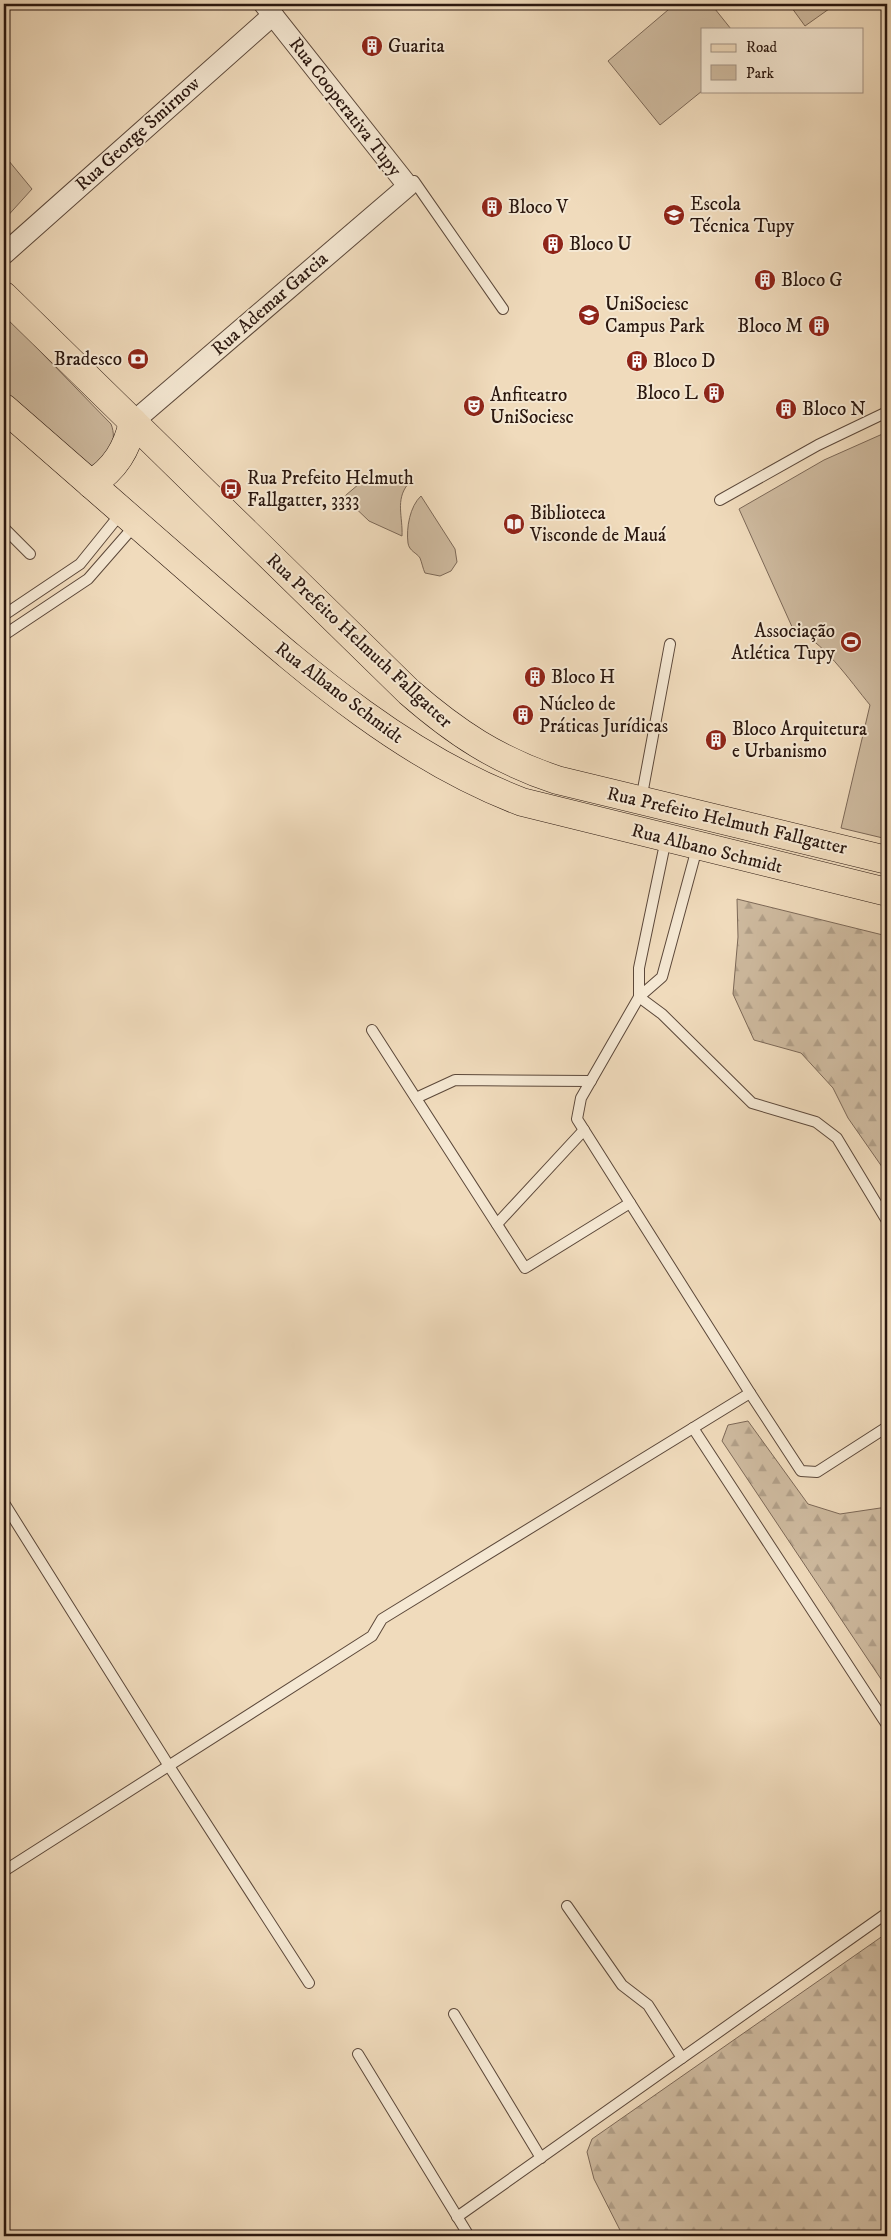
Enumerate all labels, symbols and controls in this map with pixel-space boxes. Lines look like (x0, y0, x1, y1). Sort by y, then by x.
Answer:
legend (701, 28, 864, 92)
street label: Rua Cooperativa Tupy (284, 33, 407, 182)
building icon: Guarita (360, 34, 384, 58)
place label: Guarita (388, 35, 445, 58)
text: Road (746, 38, 778, 57)
text: Park (746, 64, 775, 83)
street label: Rua George Smirnow (71, 72, 205, 196)
place label: Escola Técnica Tupy (690, 193, 795, 238)
building icon: Bloco V (480, 195, 504, 219)
place label: Bloco V (508, 196, 569, 219)
school or university icon: Escola Técnica Tupy (662, 203, 686, 227)
building icon: Bloco U (541, 232, 565, 256)
place label: Bloco U (569, 233, 632, 256)
street label: Rua Ademar Garcia (207, 247, 333, 361)
building icon: Bloco G (753, 268, 777, 292)
place label: Bloco G (781, 269, 843, 292)
place label: UniSociesc Campus Park (605, 293, 705, 338)
school or university icon: UniSociesc Campus Park (577, 303, 601, 327)
building icon: Bloco M (807, 314, 831, 338)
place label: Bloco M (737, 315, 803, 338)
bank icon: Bradesco (126, 347, 150, 371)
place label: Bradesco (54, 348, 122, 371)
building icon: Bloco D (625, 349, 649, 373)
place label: Bloco D (653, 350, 715, 373)
building icon: Bloco L (702, 381, 726, 405)
place label: Bloco L (636, 382, 698, 405)
place label: Anfiteatro UniSociesc (490, 384, 574, 429)
theatre icon: Anfiteatro UniSociesc (462, 394, 486, 418)
building icon: Bloco N (774, 397, 798, 421)
place label: Bloco N (802, 398, 866, 421)
place label: Rua Prefeito Helmuth Fallgatter, 3333 (247, 467, 414, 512)
bus stop icon: Rua Prefeito Helmuth Fallgatter, 3333 (219, 477, 243, 501)
place label: Biblioteca Visconde de Mauá (529, 502, 666, 547)
library icon: Biblioteca Visconde de Mauá (502, 512, 526, 536)
street label: Rua Prefeito Helmuth Fallgatter (261, 549, 457, 733)
place label: Associação Atlética Tupy (731, 620, 836, 665)
sports icon: Associação Atlética Tupy (839, 630, 863, 654)
street label: Rua Albano Schmidt (270, 637, 408, 749)
building icon: Bloco H (523, 665, 547, 689)
place label: Bloco H (551, 666, 615, 689)
place label: Núcleo de Práticas Jurídicas (539, 693, 668, 738)
building icon: Núcleo de Práticas Jurídicas (511, 703, 535, 727)
place label: Bloco Arquitetura e Urbanismo (732, 718, 867, 763)
building icon: Bloco Arquitetura e Urbanismo (704, 728, 728, 752)
street label: Rua Prefeito Helmuth Fallgatter (605, 782, 849, 860)
street label: Rua Albano Schmidt (629, 819, 785, 879)

